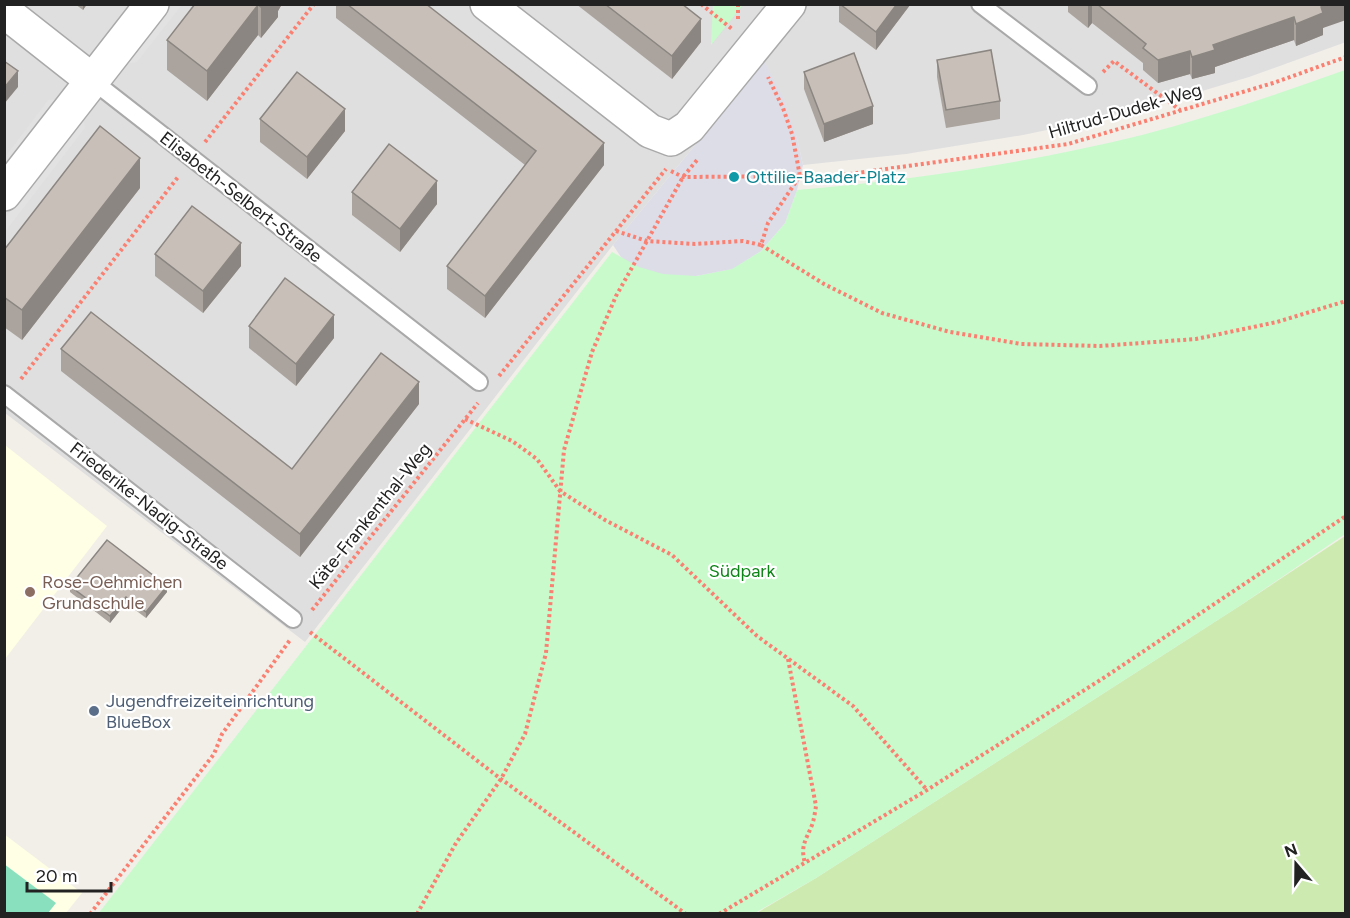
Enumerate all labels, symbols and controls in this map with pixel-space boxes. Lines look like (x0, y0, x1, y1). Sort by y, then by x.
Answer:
street label: Hiltrud-Dudek-Weg (1046, 79, 1204, 143)
street label: Elisabeth-Selbert-Straße (156, 127, 327, 267)
place label: Ottilie-Baader-Platz (746, 166, 906, 188)
marker: Ottilie-Baader-Platz (727, 170, 741, 184)
street label: Friederike-Nadig-Straße (65, 437, 233, 575)
street label: Käte-Frankenthal-Weg (304, 438, 436, 594)
park label: Südpark (709, 560, 775, 582)
place label: Rose-Oehmichen Grundschule (42, 571, 182, 614)
marker: Rose-Oehmichen Grundschule (23, 585, 37, 599)
place label: Jugendfreizeiteinrichtung BlueBox (106, 690, 314, 733)
marker: Jugendfreizeiteinrichtung BlueBox (87, 704, 101, 718)
north arrow (1266, 834, 1326, 894)
text: N (1282, 839, 1300, 861)
scale bar (27, 855, 111, 893)
text: 20 m (36, 865, 77, 887)

